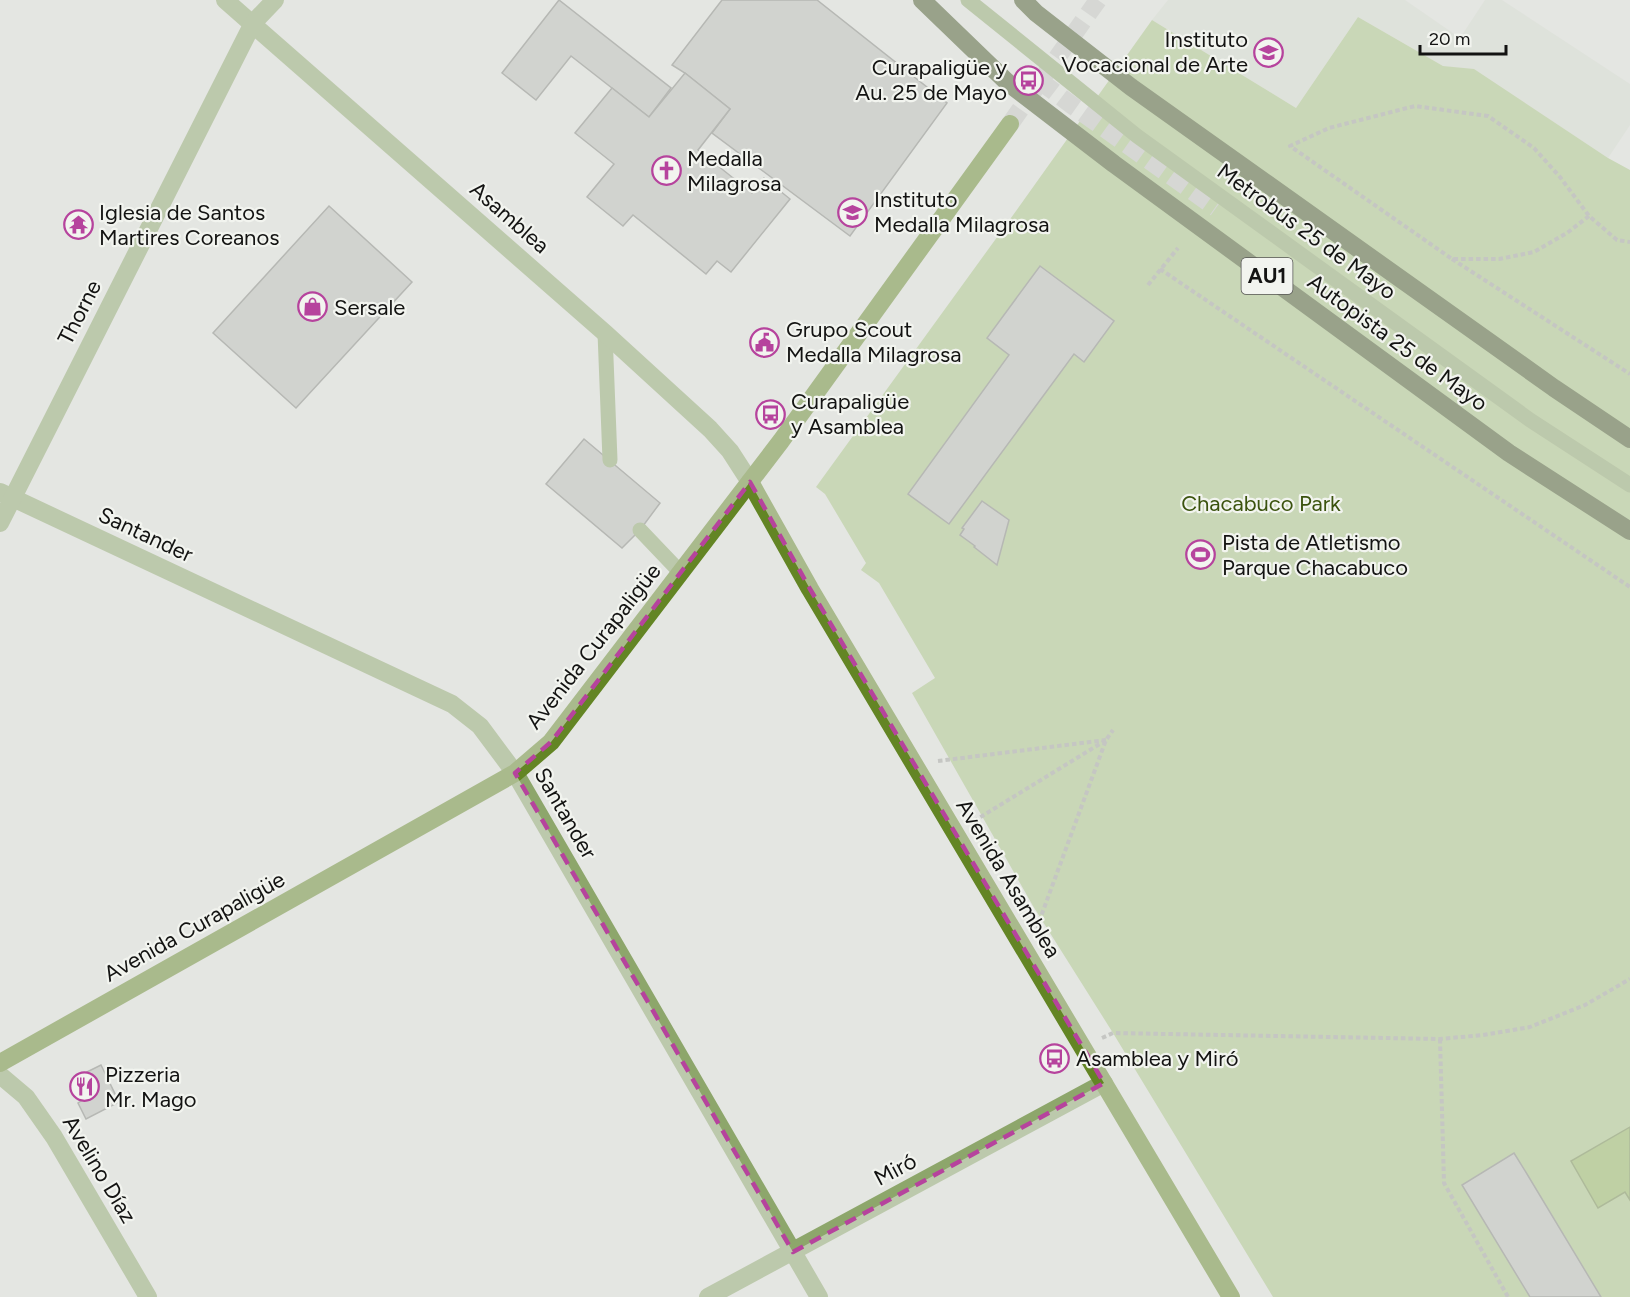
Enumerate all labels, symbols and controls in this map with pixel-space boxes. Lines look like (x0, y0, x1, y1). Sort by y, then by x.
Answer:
scale bar (1420, 18, 1506, 56)
place label: Instituto Vocacional de Arte (1061, 26, 1248, 78)
text: 20 m (1429, 28, 1470, 50)
school or university icon: Instituto Vocacional de Arte (1253, 36, 1285, 68)
place label: Curapaligüe y Au. 25 de Mayo (855, 54, 1007, 106)
bus stop icon: Curapaligüe y Au. 25 de Mayo (1012, 64, 1044, 96)
place label: Medalla Milagrosa (687, 145, 781, 197)
church icon: Medalla Milagrosa (650, 155, 682, 187)
street label: Metrobús 25 de Mayo (1212, 157, 1401, 305)
street label: Asamblea (465, 176, 555, 259)
place label: Instituto Medalla Milagrosa (874, 186, 1049, 238)
school or university icon: Instituto Medalla Milagrosa (837, 196, 869, 228)
place label: Iglesia de Santos Martires Coreanos (99, 199, 279, 251)
temple icon: Iglesia de Santos Martires Coreanos (62, 209, 94, 241)
road number: AU1 (1242, 258, 1292, 294)
street label: Autopista 25 de Mayo (1302, 268, 1493, 417)
street label: Thorne (52, 275, 107, 349)
shop icon: Sersale (297, 291, 329, 323)
place label: Sersale (334, 294, 405, 321)
place label: Grupo Scout Medalla Milagrosa (786, 316, 961, 368)
public building icon: Grupo Scout Medalla Milagrosa (749, 326, 781, 358)
place label: Curapaligüe y Asamblea (791, 388, 909, 440)
bus stop icon: Curapaligüe y Asamblea (754, 398, 786, 430)
park label: Chacabuco Park (1181, 490, 1341, 517)
street label: Santander (94, 501, 198, 568)
place label: Pista de Atletismo Parque Chacabuco (1222, 529, 1408, 581)
sports icon: Pista de Atletismo Parque Chacabuco (1185, 539, 1217, 571)
street label: Avenida Curapaligüe (520, 558, 666, 735)
street label: Santander (529, 763, 603, 864)
street label: Avenida Asamblea (950, 794, 1067, 963)
street label: Avenida Curapaligüe (99, 865, 290, 987)
bus stop icon: Asamblea y Miró (1039, 1042, 1071, 1074)
place label: Asamblea y Miró (1076, 1045, 1238, 1072)
place label: Pizzeria Mr. Mago (105, 1061, 197, 1113)
restaurant icon: Pizzeria Mr. Mago (68, 1071, 100, 1103)
street label: Avelino Díaz (57, 1111, 142, 1228)
street label: Miró (870, 1147, 921, 1192)

